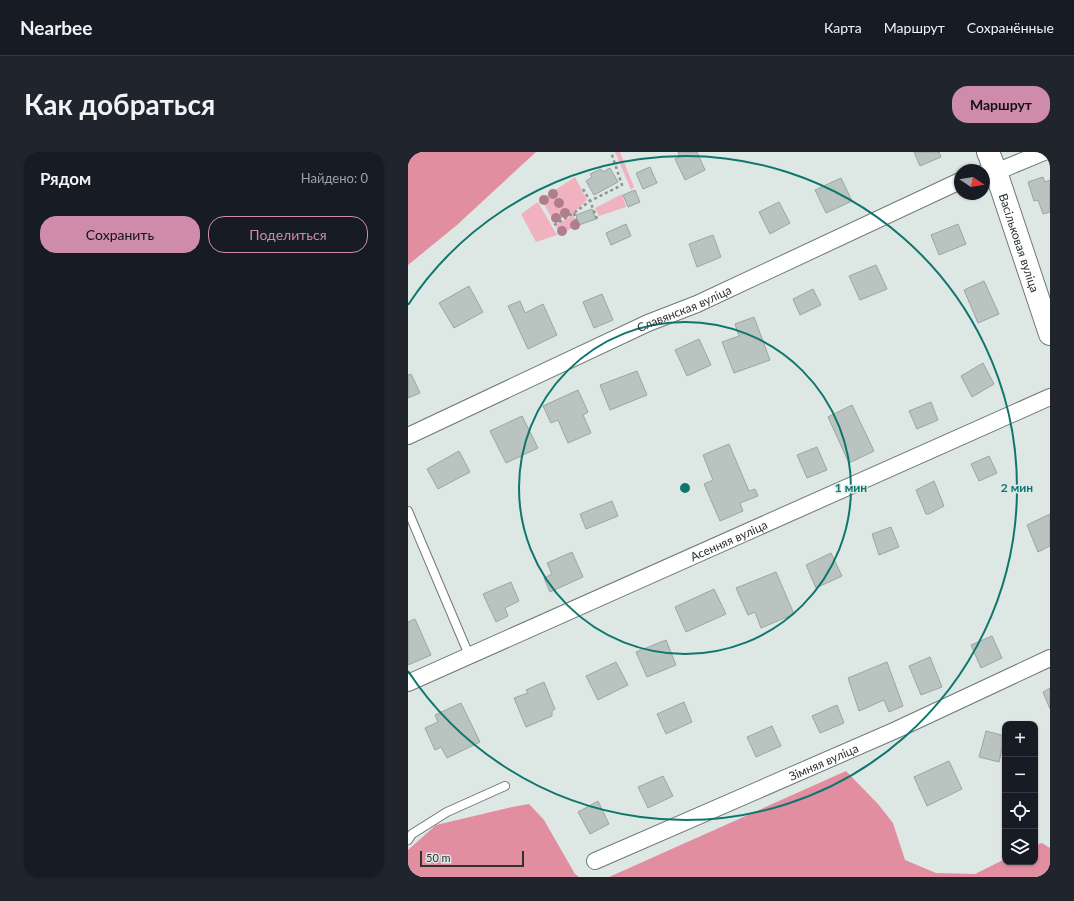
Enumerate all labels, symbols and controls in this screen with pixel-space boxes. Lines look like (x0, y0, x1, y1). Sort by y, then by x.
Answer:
text: Nearbee (20, 16, 92, 39)
text: Карта (824, 19, 862, 36)
text: Маршрут (884, 19, 945, 36)
text: Сохранённые (967, 19, 1054, 36)
button: Маршрут (952, 86, 1050, 123)
text: Как добраться (24, 87, 215, 121)
north arrow (954, 164, 990, 200)
text: Рядом (40, 168, 91, 189)
text: Найдено: 0 (301, 170, 368, 186)
street label: Васільковая вуліца (996, 191, 1043, 294)
button: Сохранить (40, 216, 200, 253)
button: Поделиться (208, 216, 368, 253)
street label: Славянская вуліца (634, 282, 734, 335)
text: 1 мин (835, 480, 867, 495)
text: 2 мин (1001, 480, 1033, 495)
centre of rings (678, 481, 692, 495)
street label: Асенняя вуліца (688, 516, 770, 564)
map controls (1002, 721, 1038, 865)
button: + (1002, 721, 1038, 757)
street label: Зімняя вуліца (786, 740, 860, 783)
button: − (1002, 757, 1038, 793)
button: locate (1002, 793, 1038, 829)
button: layers (1002, 829, 1038, 865)
scale bar (420, 849, 524, 868)
text: 50 m (426, 851, 451, 864)

